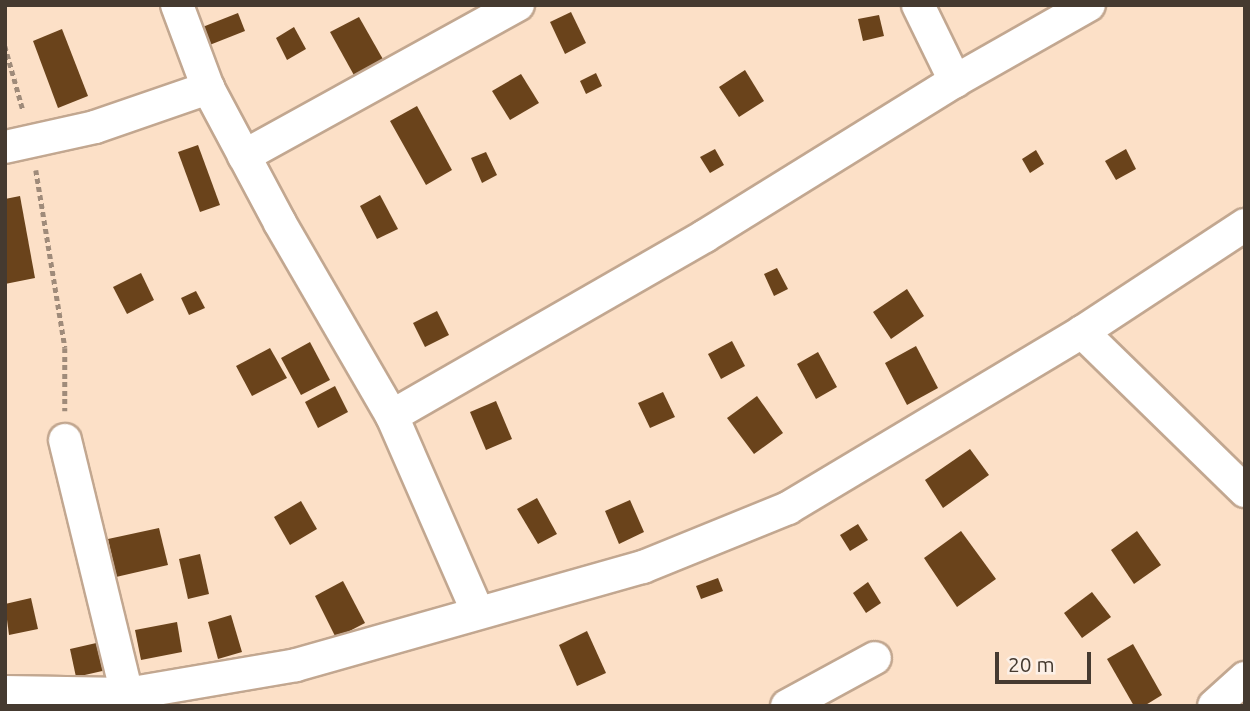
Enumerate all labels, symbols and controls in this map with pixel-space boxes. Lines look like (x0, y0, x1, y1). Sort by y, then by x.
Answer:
scale bar (998, 638, 1094, 682)
text: 20 m (1008, 652, 1055, 676)

